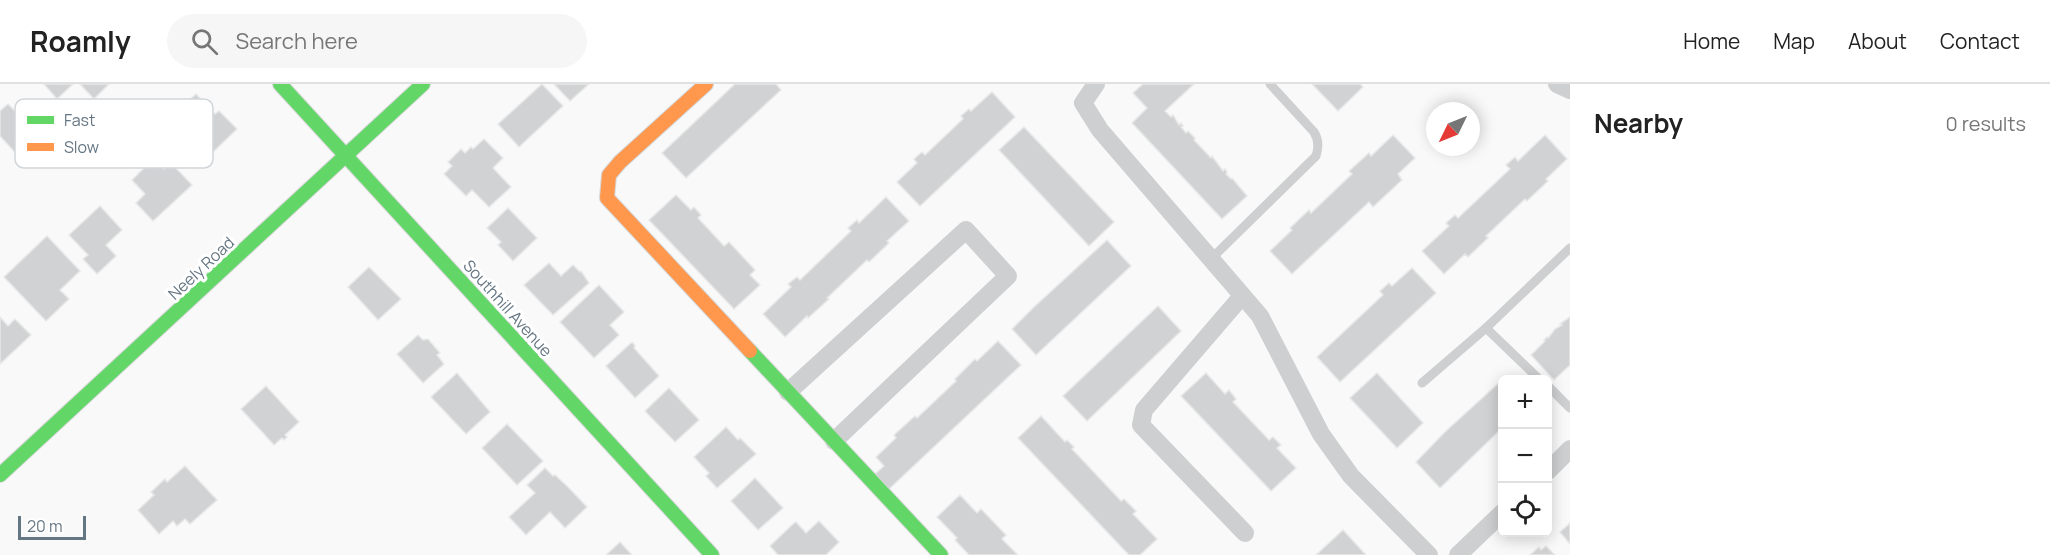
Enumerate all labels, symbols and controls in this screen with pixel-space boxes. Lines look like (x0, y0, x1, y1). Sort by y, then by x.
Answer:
search box (167, 14, 587, 68)
text: Roamly (30, 22, 131, 60)
icon: search (188, 25, 221, 58)
text: Search here (236, 26, 358, 56)
text: Home (1683, 27, 1740, 55)
text: Map (1773, 27, 1815, 55)
text: About (1848, 27, 1907, 55)
text: Contact (1940, 27, 2020, 55)
legend (15, 99, 213, 168)
north arrow (1426, 102, 1480, 156)
text: Nearby (1594, 105, 1683, 141)
text: Fast (64, 109, 95, 131)
text: 0 results (1946, 110, 2026, 137)
text: Slow (64, 136, 99, 158)
street label: Neely Road (163, 232, 239, 304)
street label: Southhill Avenue (459, 255, 557, 361)
map controls (1498, 375, 1552, 537)
button: + (1498, 375, 1552, 429)
button: − (1498, 429, 1552, 483)
button: locate (1498, 483, 1552, 537)
scale bar (18, 513, 86, 540)
text: 20 m (27, 515, 63, 537)

